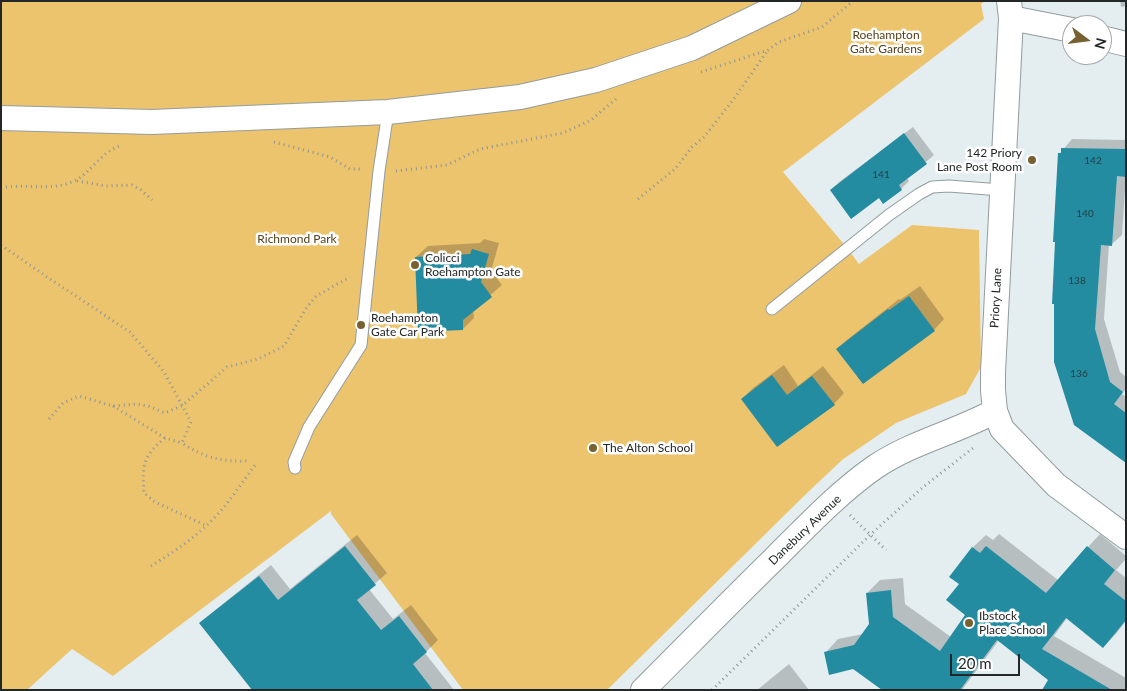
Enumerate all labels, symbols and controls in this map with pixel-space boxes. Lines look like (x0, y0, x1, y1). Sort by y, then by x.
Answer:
north arrow (1062, 15, 1112, 65)
park label: Roehampton Gate Gardens (850, 28, 922, 56)
text: N (1091, 36, 1111, 51)
place label: 142 Priory Lane Post Room (937, 146, 1022, 174)
marker: 142 Priory Lane Post Room (1026, 154, 1038, 166)
house number: 142 (1084, 155, 1102, 167)
house number: 141 (872, 169, 890, 181)
house number: 140 (1076, 208, 1094, 220)
park label: Richmond Park (257, 232, 337, 246)
place label: Colicci Roehampton Gate (425, 251, 521, 279)
marker: Colicci Roehampton Gate (409, 259, 421, 271)
street label: Priory Lane (987, 268, 1005, 328)
house number: 138 (1068, 275, 1086, 287)
place label: Roehampton Gate Car Park (371, 311, 444, 339)
marker: Roehampton Gate Car Park (355, 319, 367, 331)
house number: 136 (1070, 368, 1088, 380)
place label: The Alton School (603, 441, 693, 455)
marker: The Alton School (587, 442, 599, 454)
street label: Danebury Avenue (766, 492, 844, 568)
place label: Ibstock Place School (979, 609, 1045, 637)
marker: Ibstock Place School (963, 617, 975, 629)
scale bar (952, 644, 1022, 676)
text: 20 m (958, 654, 992, 672)

